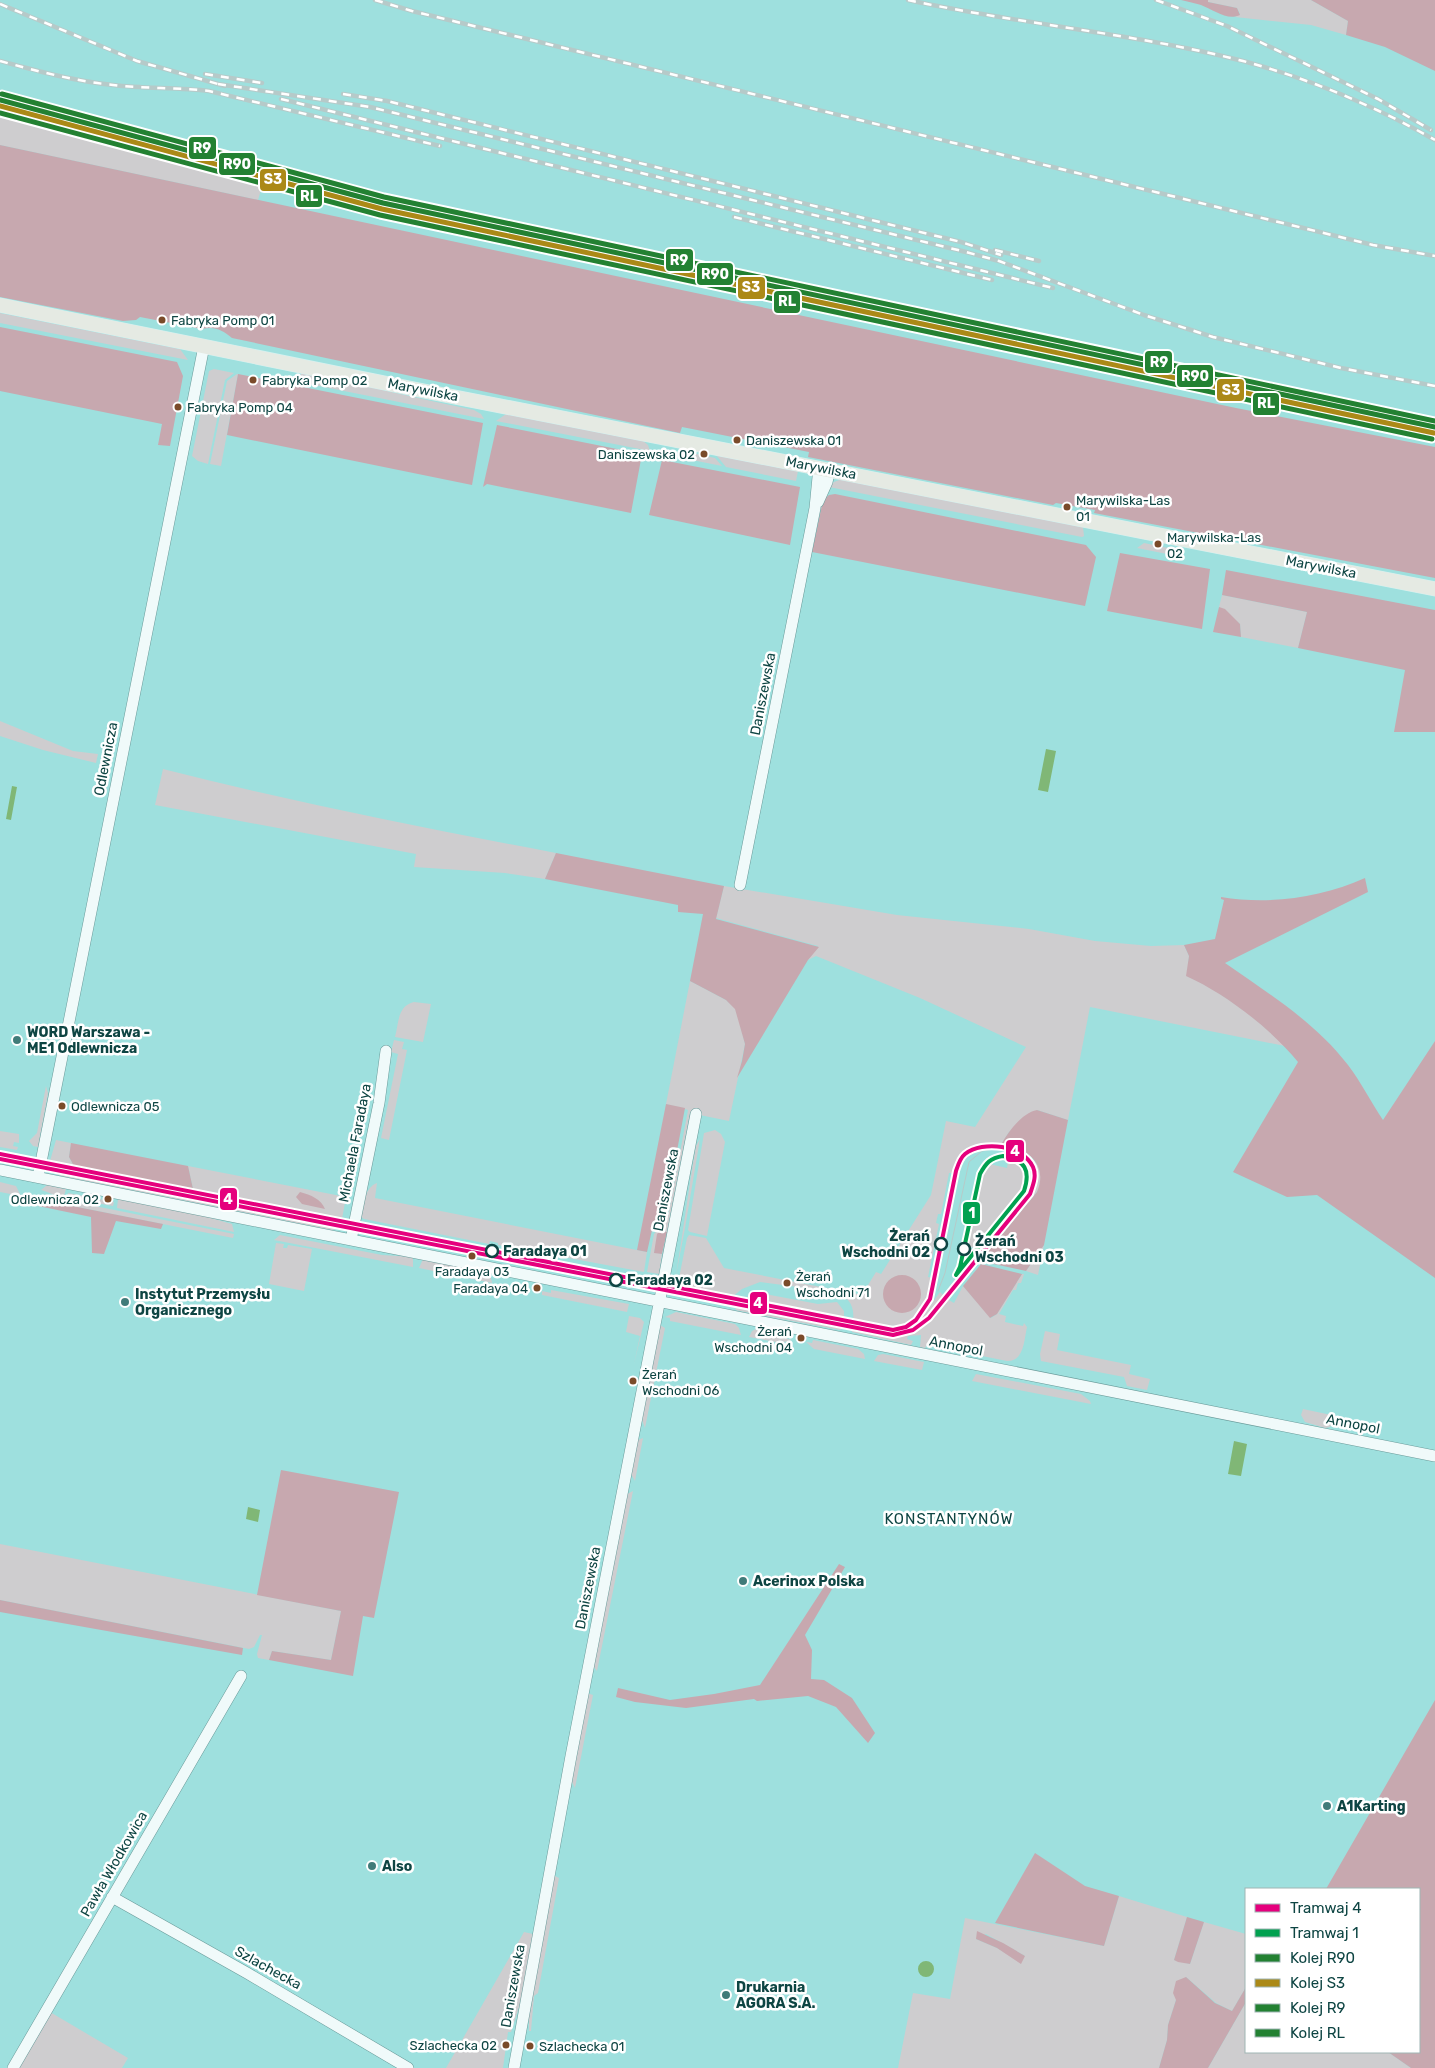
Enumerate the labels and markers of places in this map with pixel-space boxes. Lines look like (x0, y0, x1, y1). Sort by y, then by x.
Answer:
place label: Fabryka Pomp 01 (171, 313, 274, 328)
marker: Fabryka Pomp 01 (157, 315, 167, 325)
place label: Fabryka Pomp 02 (262, 373, 367, 388)
marker: Fabryka Pomp 02 (248, 375, 258, 385)
place label: Fabryka Pomp 04 (187, 400, 293, 415)
marker: Fabryka Pomp 04 (173, 402, 183, 412)
place label: Daniszewska 01 (746, 433, 841, 448)
marker: Daniszewska 01 (732, 435, 742, 445)
place label: Daniszewska 02 (598, 447, 695, 462)
marker: Daniszewska 02 (699, 449, 709, 459)
place label: Marywilska-Las 01 (1076, 493, 1170, 524)
marker: Marywilska-Las 01 (1062, 502, 1072, 512)
place label: Marywilska-Las 02 (1167, 530, 1261, 561)
marker: Marywilska-Las 02 (1153, 539, 1163, 549)
place label: WORD Warszawa - ME1 Odlewnicza (27, 1024, 150, 1057)
marker: WORD Warszawa - ME1 Odlewnicza (11, 1034, 23, 1046)
place label: Odlewnicza 05 (71, 1099, 160, 1114)
marker: Odlewnicza 05 (57, 1101, 67, 1111)
place label: Odlewnicza 02 (11, 1192, 99, 1207)
marker: Odlewnicza 02 (103, 1194, 113, 1204)
place label: Żerań Wschodni 02 (841, 1227, 930, 1261)
place label: Żerań Wschodni 03 (975, 1232, 1064, 1266)
marker: Żerań Wschodni 02 (934, 1237, 948, 1251)
marker: Żerań Wschodni 03 (957, 1242, 971, 1256)
place label: Faradaya 01 (503, 1243, 587, 1260)
marker: Faradaya 01 (485, 1244, 499, 1258)
marker: Faradaya 03 (467, 1251, 477, 1261)
place label: Faradaya 03 (435, 1264, 509, 1279)
place label: Żerań Wschodni 71 (796, 1269, 870, 1300)
place label: Faradaya 02 (627, 1272, 713, 1289)
marker: Faradaya 02 (609, 1273, 623, 1287)
marker: Żerań Wschodni 71 (782, 1278, 792, 1288)
place label: Faradaya 04 (453, 1281, 528, 1296)
marker: Faradaya 04 (532, 1283, 542, 1293)
place label: Instytut Przemysłu Organicznego (135, 1286, 270, 1319)
marker: Instytut Przemysłu Organicznego (119, 1296, 131, 1308)
place label: Żerań Wschodni 04 (714, 1324, 792, 1355)
marker: Żerań Wschodni 04 (796, 1333, 806, 1343)
place label: Żerań Wschodni 06 (642, 1367, 720, 1398)
marker: Żerań Wschodni 06 (628, 1376, 638, 1386)
place label: Acerinox Polska (753, 1573, 864, 1590)
marker: Acerinox Polska (737, 1575, 749, 1587)
place label: A1Karting (1337, 1798, 1406, 1815)
marker: A1Karting (1321, 1800, 1333, 1812)
place label: Also (382, 1858, 412, 1875)
marker: Also (366, 1860, 378, 1872)
place label: Drukarnia AGORA S.A. (736, 1979, 815, 2012)
marker: Drukarnia AGORA S.A. (720, 1989, 732, 2001)
place label: Szlachecka 02 (410, 2038, 497, 2053)
place label: Szlachecka 01 (539, 2039, 624, 2054)
marker: Szlachecka 02 (501, 2040, 511, 2050)
marker: Szlachecka 01 (525, 2041, 535, 2051)

